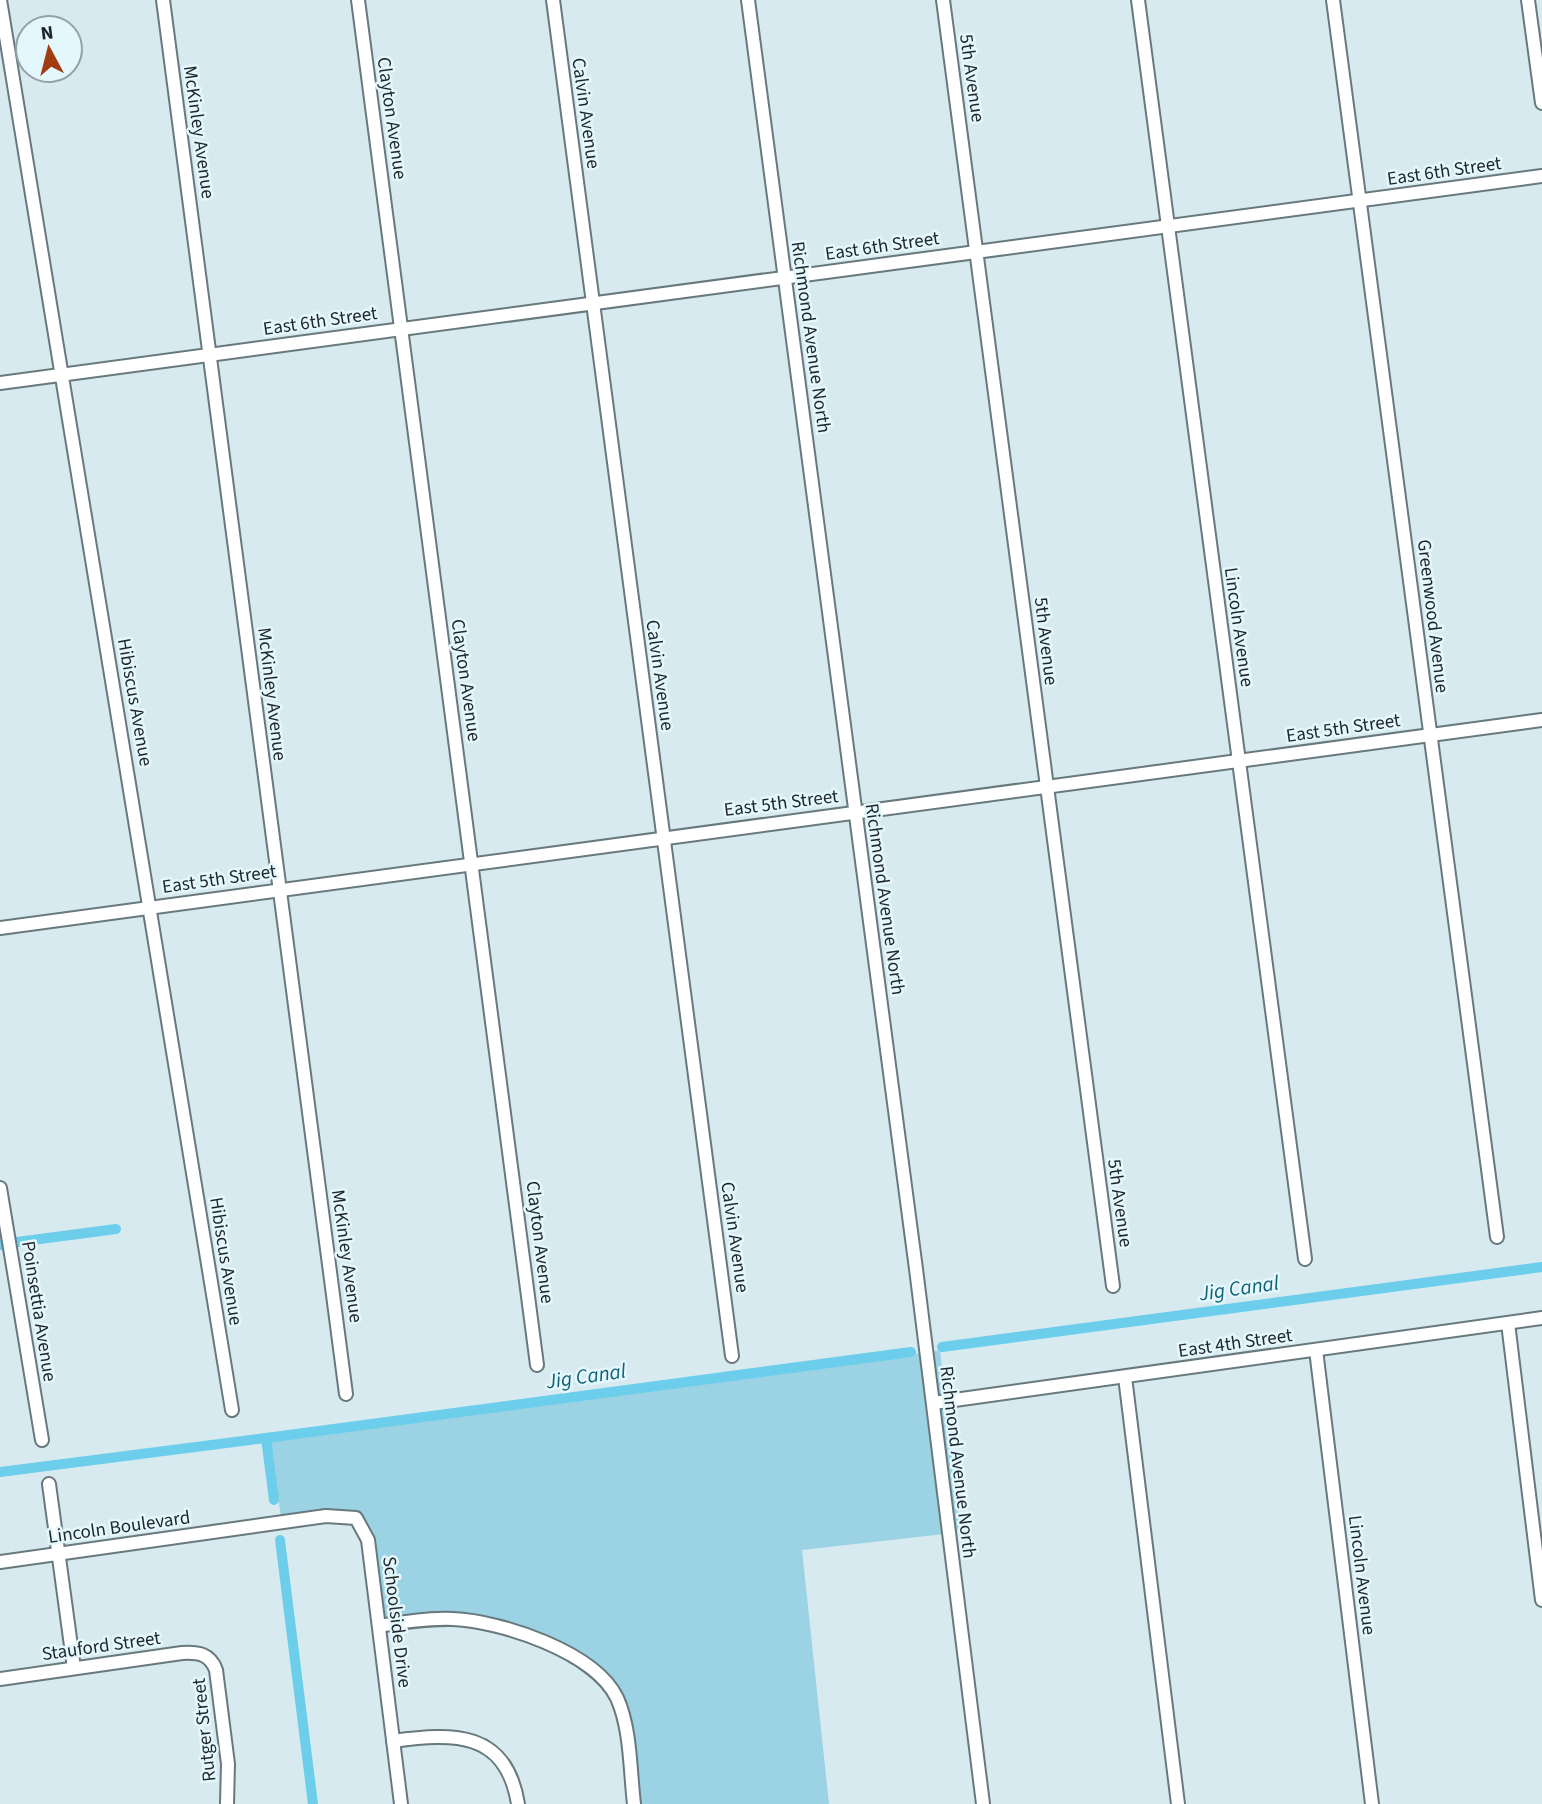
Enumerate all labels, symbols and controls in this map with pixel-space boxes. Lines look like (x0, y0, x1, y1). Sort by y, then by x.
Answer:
north arrow (14, 14, 84, 84)
text: N (39, 19, 55, 48)
street label: 5th Avenue (952, 32, 991, 124)
street label: Clayton Avenue (370, 55, 413, 181)
street label: Calvin Avenue (564, 56, 607, 170)
street label: McKinley Avenue (176, 64, 221, 201)
street label: East 6th Street (1385, 150, 1504, 193)
street label: East 6th Street (823, 225, 942, 268)
street label: Richmond Avenue North (784, 239, 837, 435)
street label: East 6th Street (261, 300, 380, 343)
street label: Greenwood Avenue (1410, 538, 1455, 694)
street label: Lincoln Avenue (1217, 566, 1260, 689)
street label: 5th Avenue (1027, 596, 1064, 687)
street label: Clayton Avenue (444, 617, 487, 743)
street label: Calvin Avenue (638, 618, 681, 732)
street label: McKinley Avenue (250, 626, 293, 762)
street label: Hibiscus Avenue (110, 636, 159, 768)
street label: East 5th Street (1284, 707, 1403, 750)
street label: East 5th Street (722, 783, 840, 824)
street label: Richmond Avenue North (858, 801, 911, 997)
street label: East 5th Street (160, 858, 279, 901)
street label: 5th Avenue (1100, 1157, 1139, 1249)
street label: Clayton Avenue (519, 1179, 560, 1305)
street label: Calvin Avenue (713, 1180, 756, 1294)
street label: McKinley Avenue (324, 1188, 369, 1325)
street label: Hibiscus Avenue (202, 1195, 249, 1327)
street label: Poinsettia Avenue (14, 1239, 63, 1383)
water label: Jig Canal (1196, 1267, 1282, 1309)
street label: East 4th Street (1176, 1322, 1295, 1365)
water label: Jig Canal (543, 1355, 629, 1397)
street label: Richmond Avenue North (932, 1364, 983, 1560)
street label: Lincoln Boulevard (46, 1504, 192, 1551)
street label: Lincoln Avenue (1341, 1514, 1382, 1637)
street label: Schoolside Drive (375, 1555, 418, 1689)
street label: Stauford Street (40, 1625, 163, 1668)
street label: Rutger Street (186, 1676, 223, 1783)

